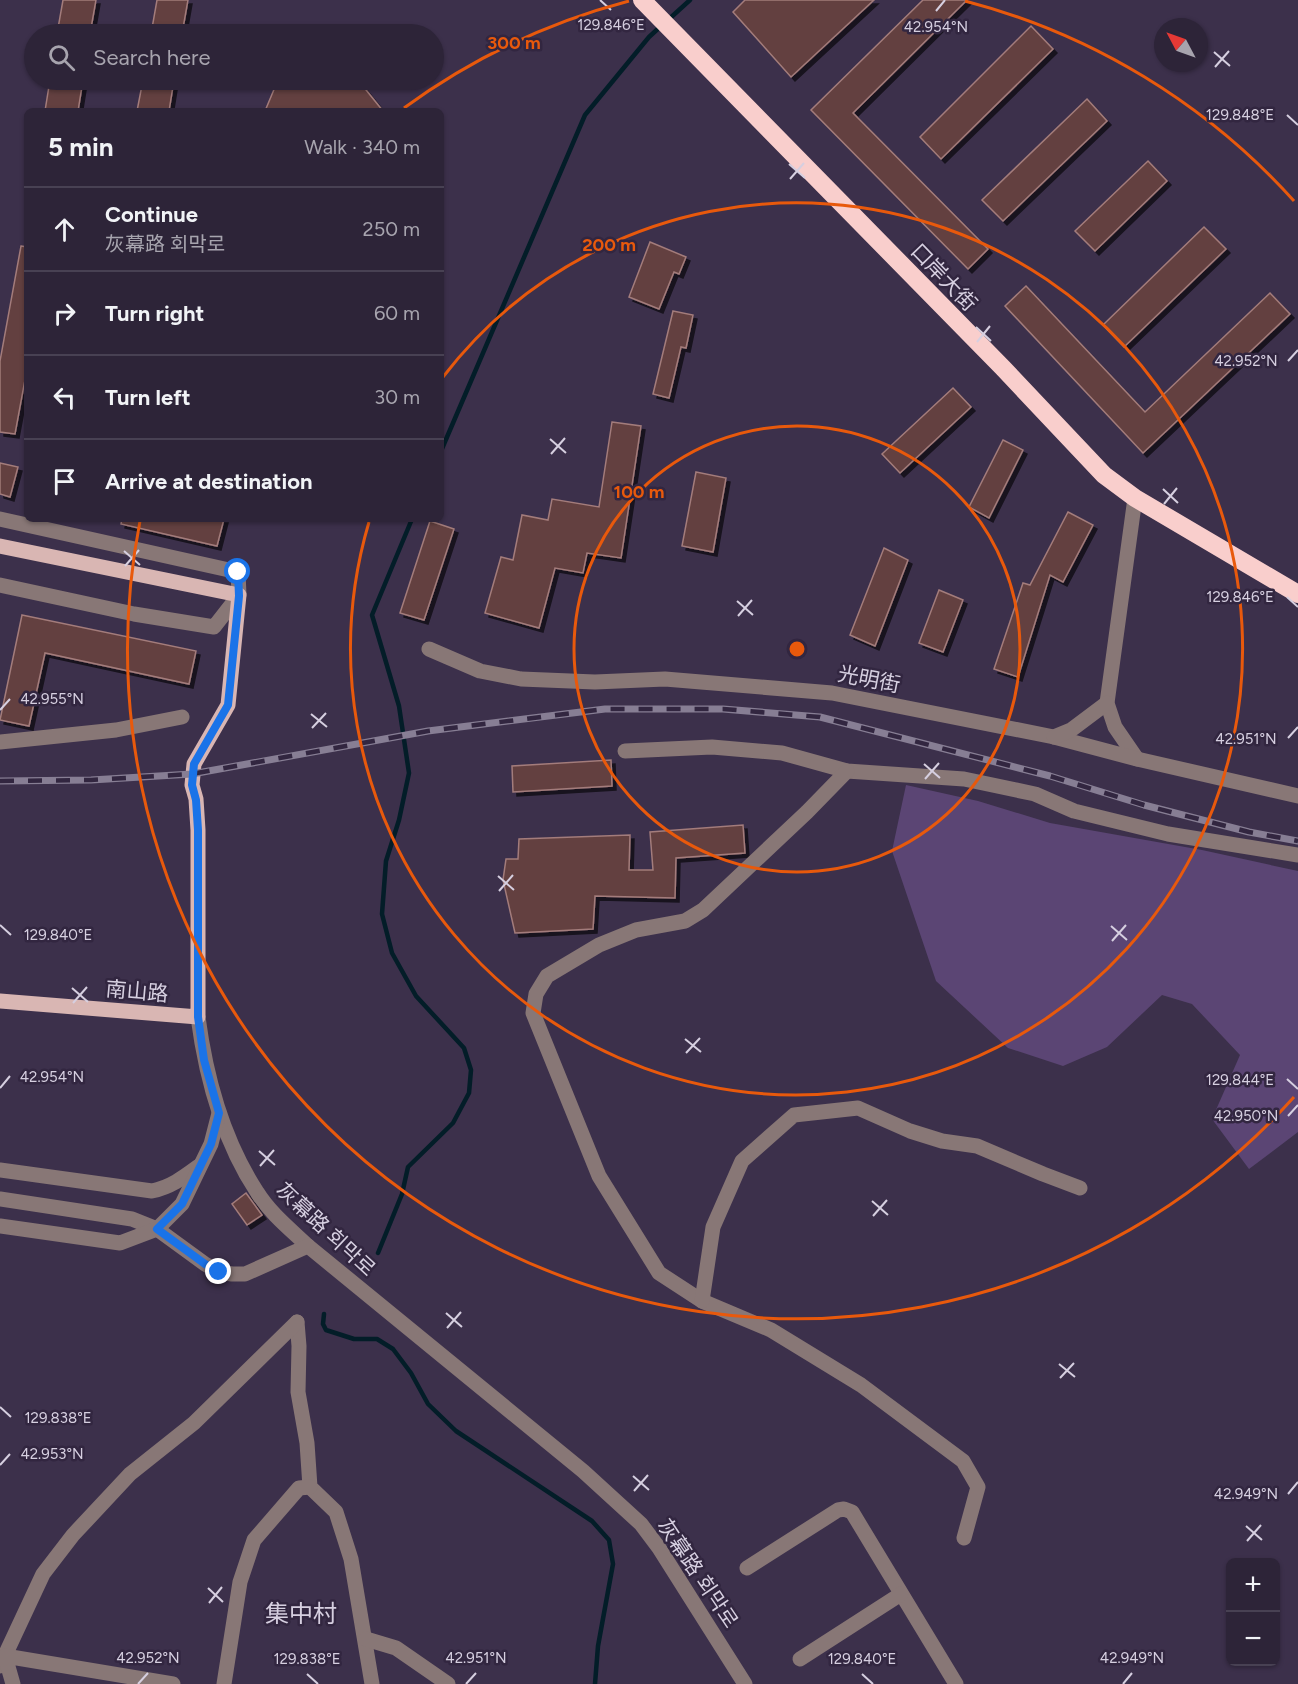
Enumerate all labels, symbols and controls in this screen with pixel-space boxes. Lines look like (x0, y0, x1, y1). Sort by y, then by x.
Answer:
text: 129.846°E (577, 16, 645, 34)
text: 42.954°N (904, 18, 968, 36)
north arrow (1154, 18, 1208, 72)
search box (24, 24, 444, 90)
text: 300 m (487, 32, 541, 54)
icon: search (45, 41, 78, 74)
text: Search here (93, 44, 211, 71)
text: 129.848°E (1206, 106, 1274, 124)
text: 5 min (48, 131, 114, 163)
text: Walk · 340 m (304, 135, 420, 159)
text: Continue (105, 201, 198, 228)
icon: ahead (48, 213, 81, 246)
text: 250 m (363, 217, 420, 241)
text: 灰幕路 회막로 (105, 232, 225, 256)
text: 200 m (582, 234, 636, 256)
street label: 口岸大街 (906, 238, 982, 316)
icon: right (48, 297, 81, 330)
text: Turn right (105, 300, 204, 327)
text: 60 m (374, 301, 420, 325)
text: 42.952°N (1214, 352, 1278, 370)
icon: left (48, 381, 81, 414)
text: Turn left (105, 384, 191, 411)
text: 30 m (374, 385, 420, 409)
icon: arrive (48, 465, 81, 498)
text: Arrive at destination (105, 468, 313, 495)
text: 100 m (614, 481, 664, 503)
route start (224, 558, 250, 584)
text: 129.846°E (1206, 588, 1274, 606)
centre of rings (787, 639, 807, 659)
street label: 光明街 (836, 661, 902, 697)
text: 42.955°N (20, 690, 84, 708)
text: 42.951°N (1215, 730, 1277, 748)
text: 129.840°E (24, 926, 92, 944)
street label: 南山路 (105, 976, 169, 1006)
text: 42.954°N (20, 1068, 84, 1086)
text: 129.844°E (1206, 1071, 1274, 1089)
text: 42.950°N (1214, 1107, 1278, 1125)
street label: 灰幕路 회막로 (271, 1177, 381, 1281)
route end (205, 1258, 231, 1284)
text: 129.838°E (24, 1409, 92, 1427)
text: 42.953°N (20, 1445, 84, 1463)
text: 42.949°N (1214, 1485, 1278, 1503)
street label: 灰幕路 회막로 (652, 1514, 744, 1632)
map controls (1226, 1558, 1280, 1666)
button: + (1226, 1558, 1280, 1612)
district label: 集中村 (265, 1599, 337, 1628)
button: − (1226, 1612, 1280, 1666)
text: 42.952°N (116, 1649, 180, 1667)
text: 42.951°N (445, 1649, 507, 1667)
text: 42.949°N (1100, 1649, 1164, 1667)
text: 129.838°E (273, 1650, 341, 1668)
text: 129.840°E (828, 1650, 896, 1668)

